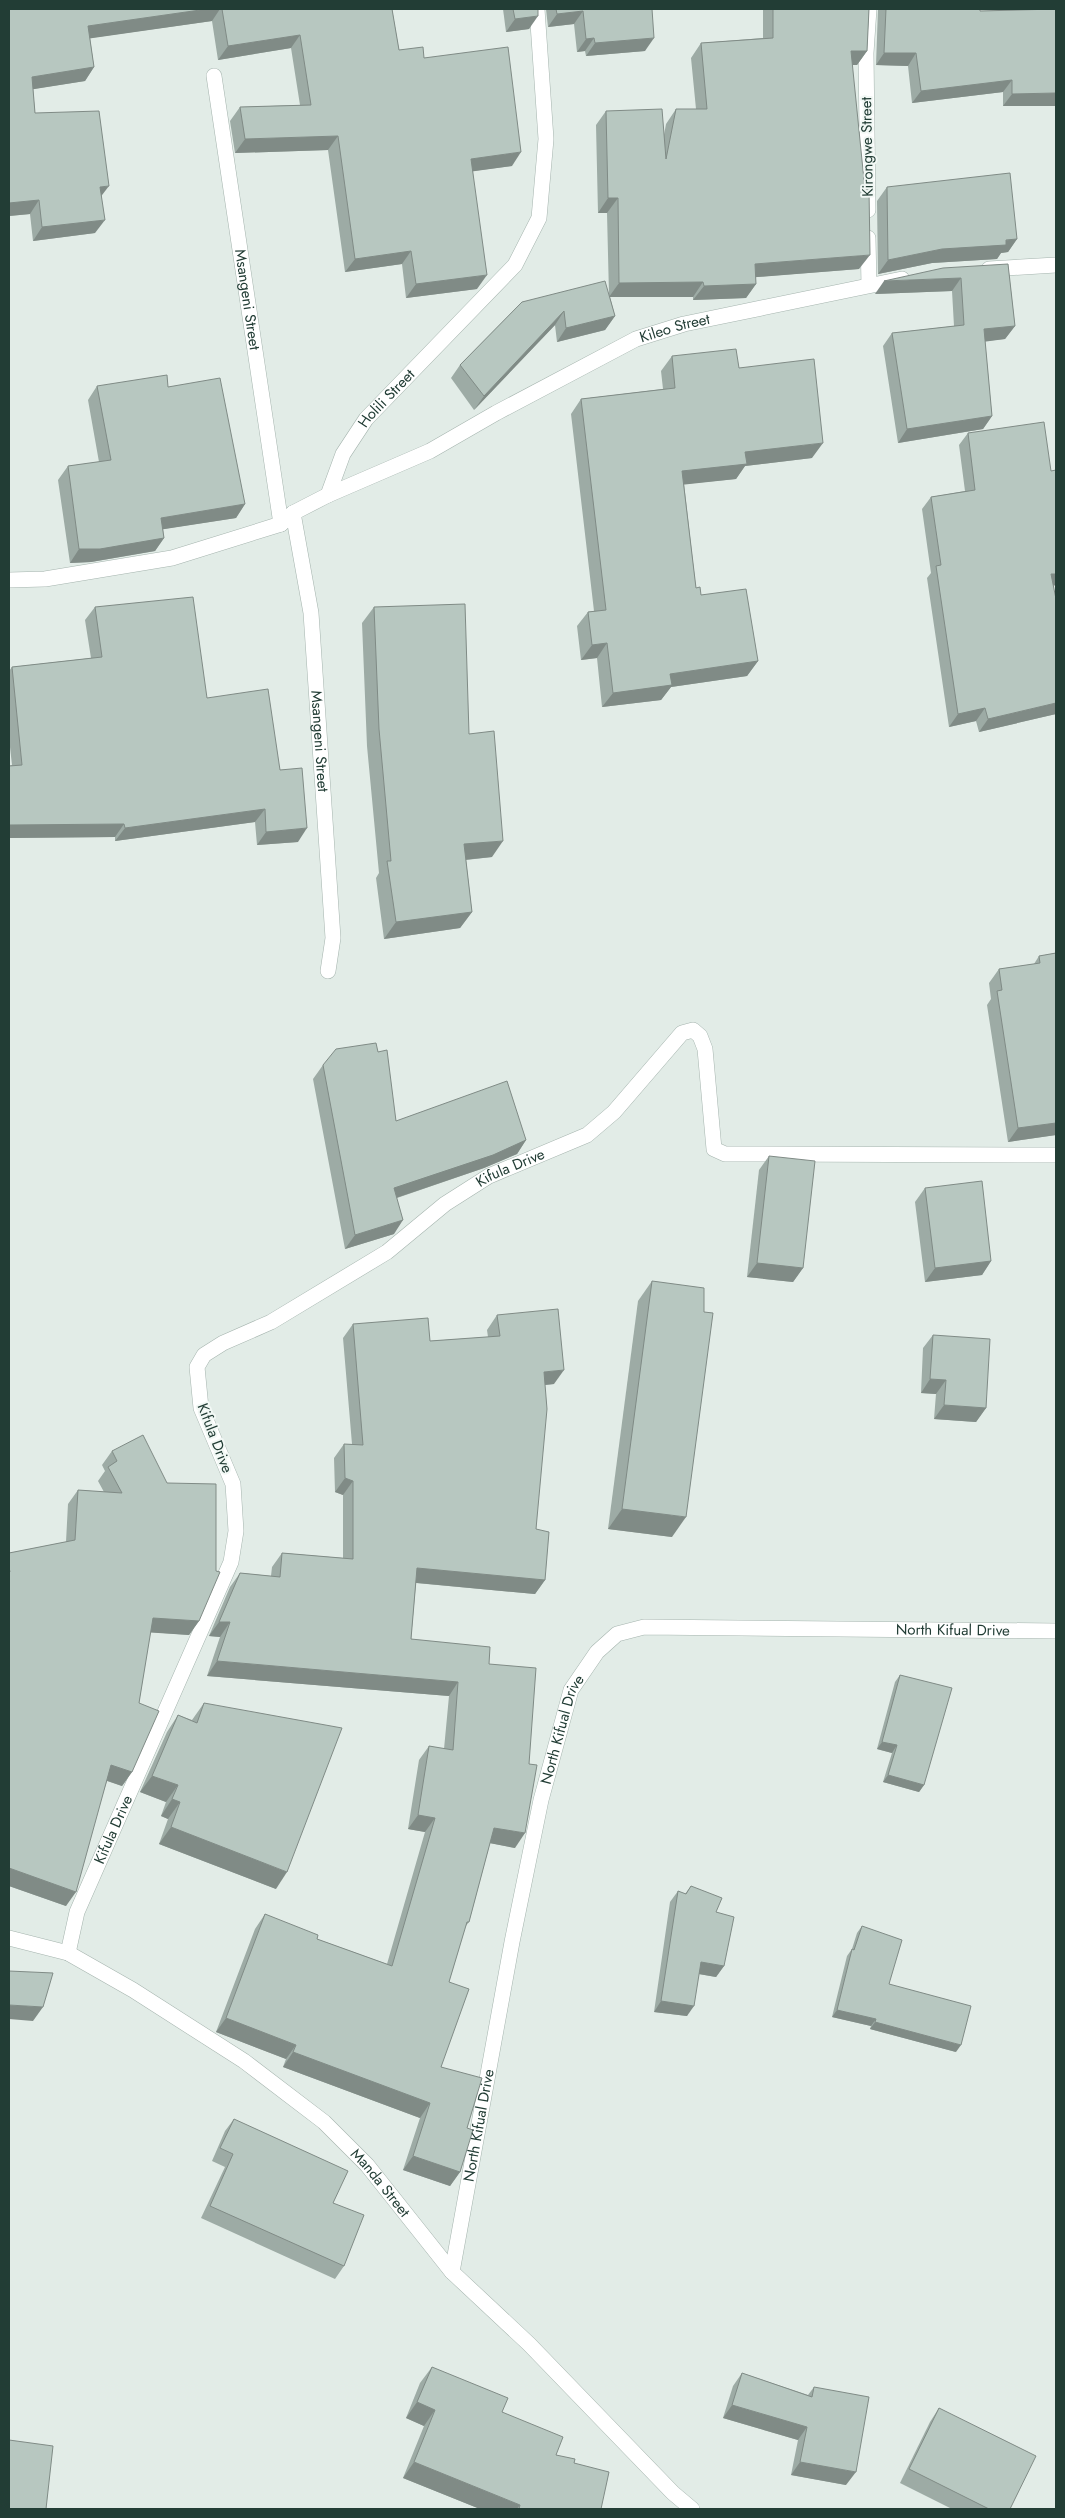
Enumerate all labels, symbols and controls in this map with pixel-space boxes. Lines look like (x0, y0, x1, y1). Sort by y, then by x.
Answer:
street label: Kirongwe Street (855, 96, 879, 197)
street label: Msangeni Street (229, 248, 266, 352)
street label: Kileo Street (637, 308, 712, 348)
street label: Holili Street (352, 364, 420, 432)
street label: Msangeni Street (305, 690, 334, 793)
street label: Kifula Drive (471, 1143, 548, 1193)
street label: Kifula Drive (192, 1400, 238, 1476)
street label: North Kifual Drive (896, 1618, 1010, 1642)
street label: North Kifual Drive (535, 1670, 590, 1787)
street label: Kifula Drive (88, 1791, 138, 1868)
street label: North Kifual Drive (458, 2067, 500, 2184)
street label: Manda Street (345, 2143, 416, 2222)

